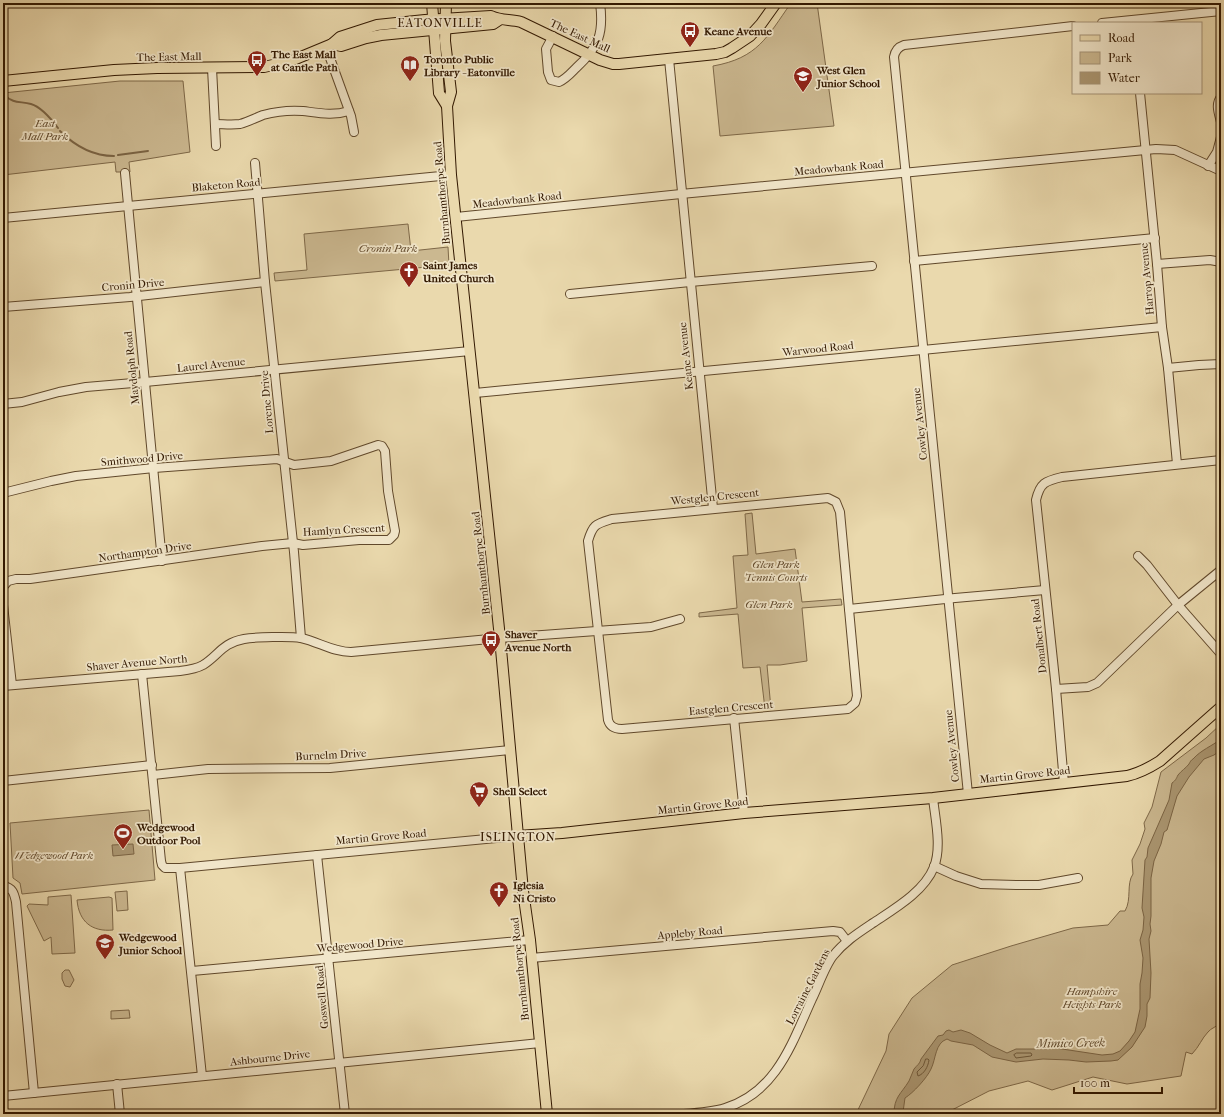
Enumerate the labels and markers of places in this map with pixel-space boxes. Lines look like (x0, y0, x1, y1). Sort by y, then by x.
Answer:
bus stop icon: Keane Avenue (679, 20, 701, 48)
place label: Keane Avenue (704, 25, 773, 38)
place label: The East Mall at Cantle Path (270, 48, 338, 74)
bus stop icon: The East Mall at Cantle Path (246, 49, 268, 77)
place label: Toronto Public Library - Eatonville (423, 53, 516, 79)
library icon: Toronto Public Library - Eatonville (399, 54, 421, 82)
place label: West Glen Junior School (816, 64, 881, 90)
school or university icon: West Glen Junior School (792, 65, 814, 93)
place label: Saint James United Church (422, 259, 495, 285)
church icon: Saint James United Church (398, 260, 420, 288)
place label: Shaver Avenue North (504, 628, 572, 654)
bus stop icon: Shaver Avenue North (480, 629, 502, 657)
supermarket icon: Shell Select (468, 780, 490, 808)
place label: Shell Select (493, 785, 548, 798)
place label: Wedgewood Outdoor Pool (136, 821, 201, 847)
sports icon: Wedgewood Outdoor Pool (112, 822, 134, 850)
place label: Iglesia Ni Cristo (513, 879, 556, 905)
church icon: Iglesia Ni Cristo (488, 880, 510, 908)
place label: Wedgewood Junior School (118, 931, 183, 957)
school or university icon: Wedgewood Junior School (94, 932, 116, 960)

